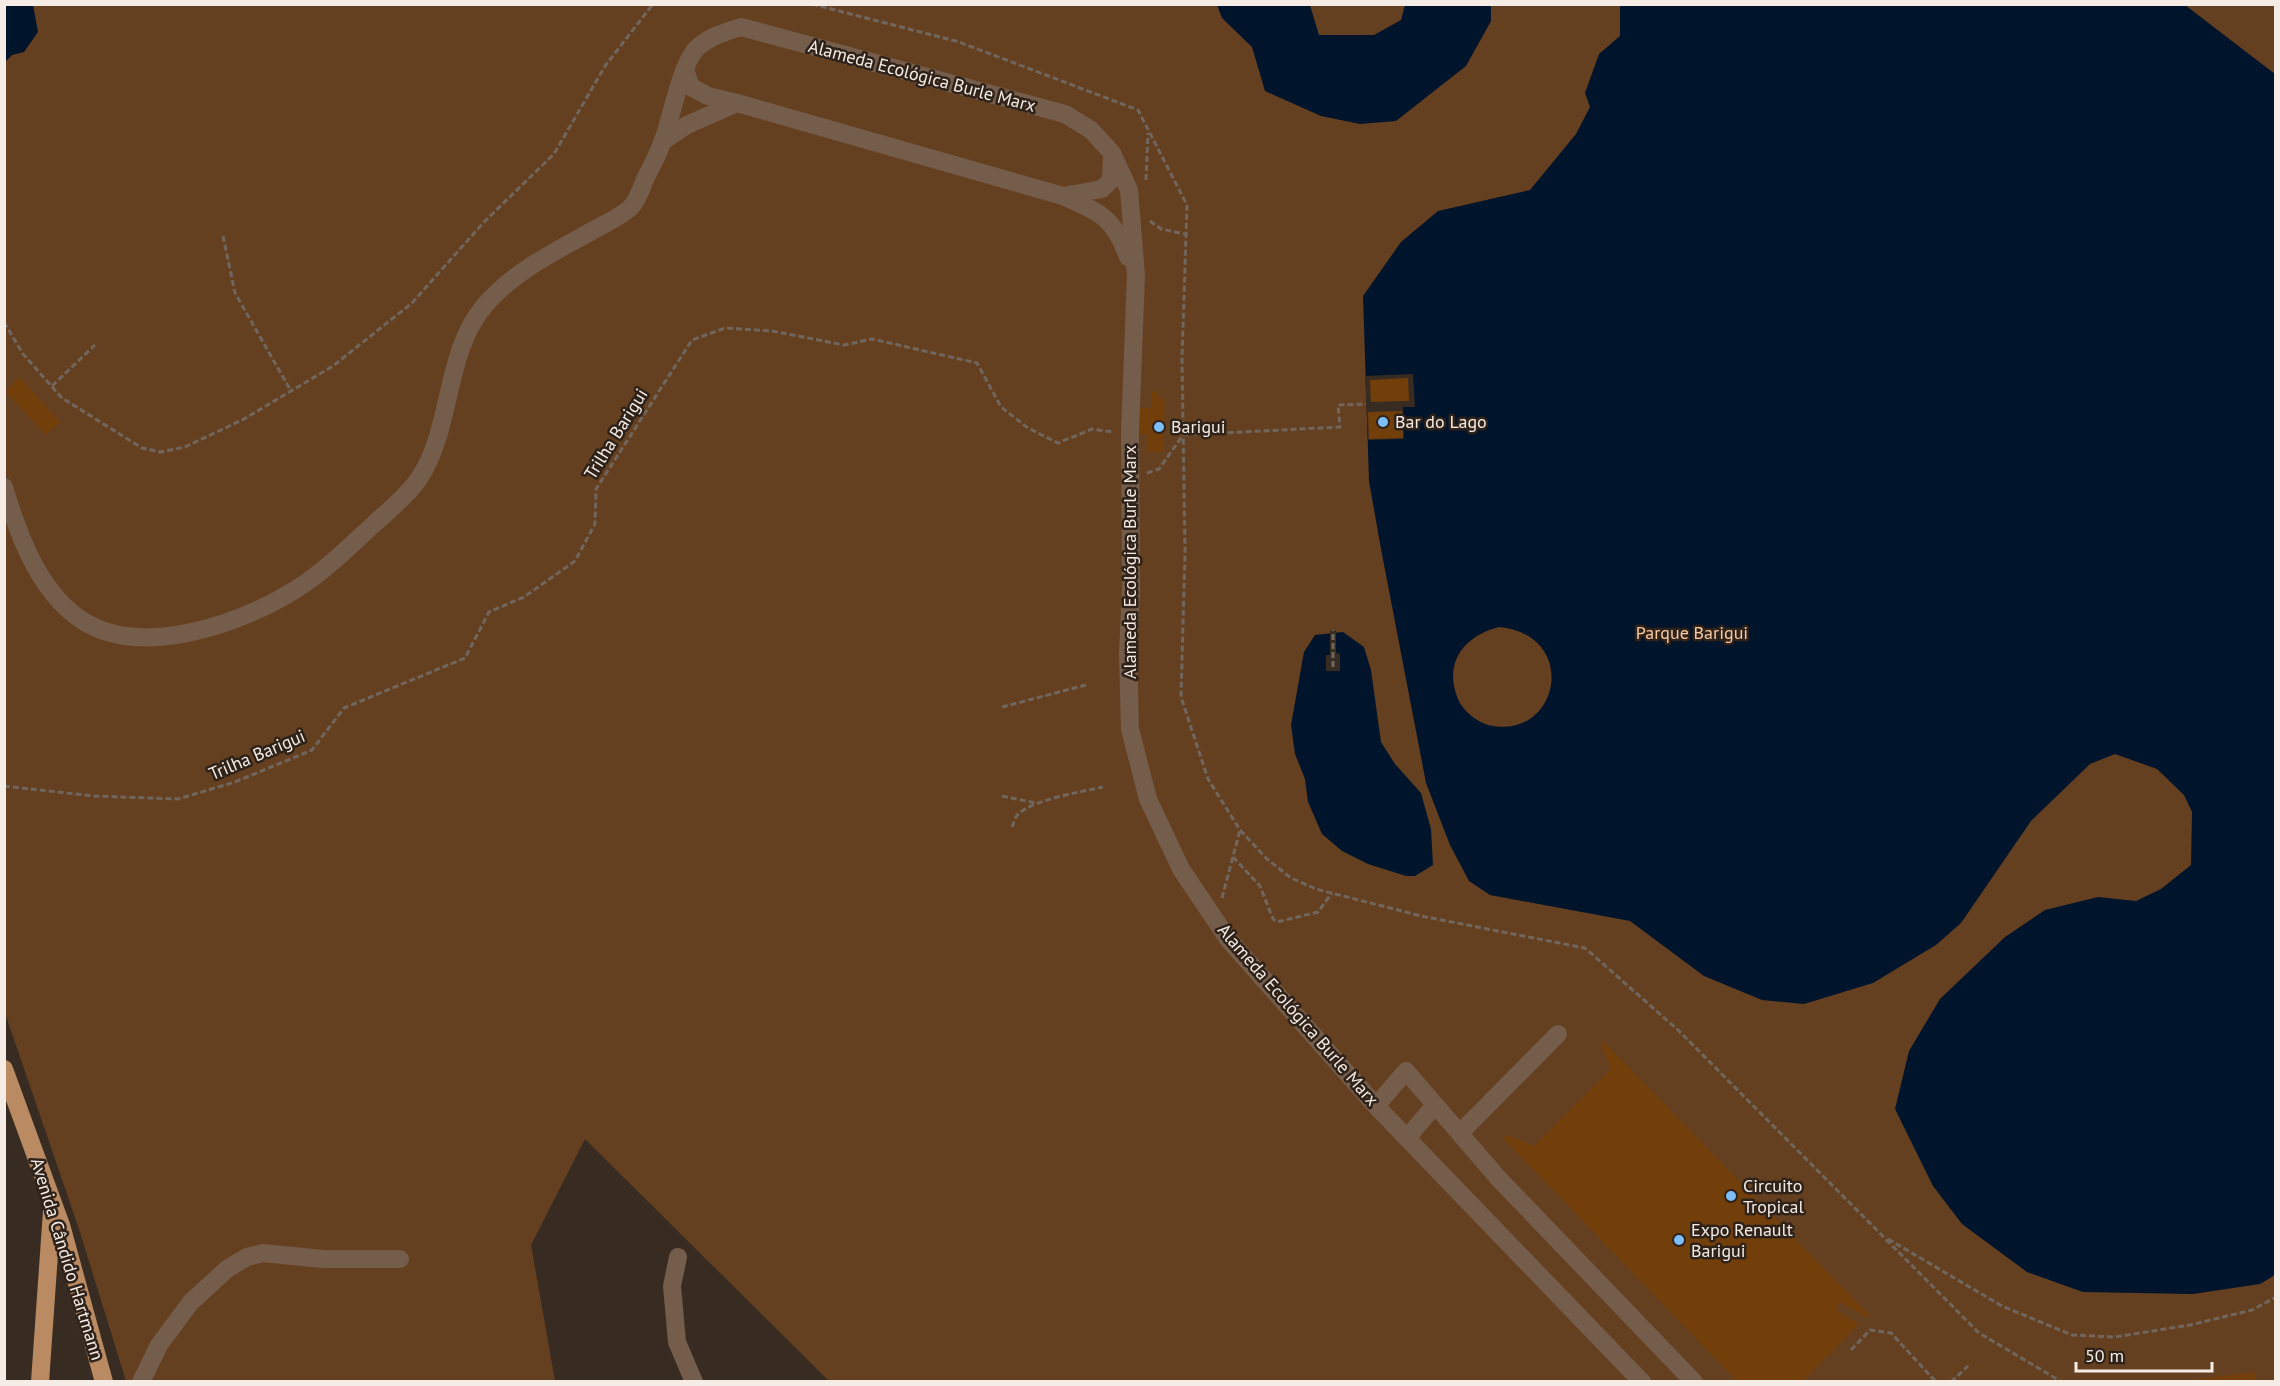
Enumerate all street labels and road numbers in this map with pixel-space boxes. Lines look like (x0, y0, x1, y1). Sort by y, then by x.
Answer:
street label: Alameda Ecológica Burle Marx (806, 34, 1038, 117)
street label: Trilha Barigui (579, 384, 652, 483)
street label: Alameda Ecológica Burle Marx (1118, 445, 1141, 679)
street label: Trilha Barigui (205, 724, 308, 785)
street label: Alameda Ecológica Burle Marx (1213, 919, 1384, 1111)
street label: Avenida Cândido Hartmann (26, 1155, 109, 1363)

